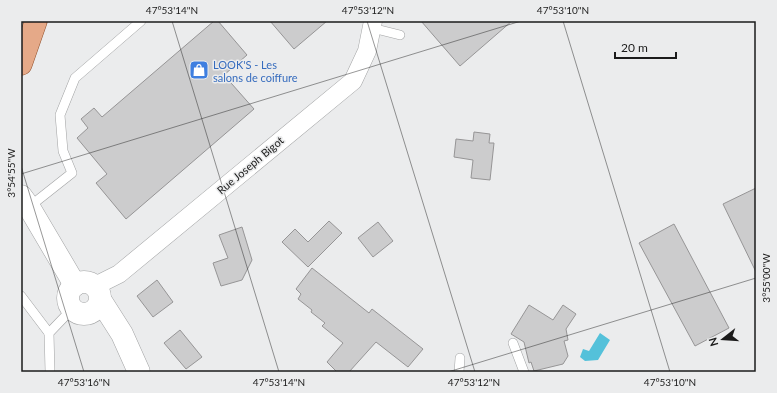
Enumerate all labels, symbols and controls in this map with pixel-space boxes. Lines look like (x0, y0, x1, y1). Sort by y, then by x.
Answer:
text: 47°53'14"N (146, 4, 198, 16)
text: 47°53'12"N (342, 4, 394, 16)
text: 47°53'10"N (537, 4, 589, 16)
scale bar (615, 34, 676, 60)
text: 20 m (621, 40, 648, 55)
place label: LOOK'S - Les salons de coiffure (213, 58, 298, 84)
shop icon: LOOK'S - Les salons de coiffure (188, 59, 210, 81)
street label: Rue Joseph Bigot (214, 133, 286, 197)
text: 3°54'55"W (5, 148, 17, 198)
text: 3°55'00"W (760, 253, 772, 303)
north arrow (703, 319, 743, 359)
text: N (706, 336, 720, 348)
text: 47°53'16"N (58, 376, 110, 388)
text: 47°53'14"N (253, 376, 305, 388)
text: 47°53'12"N (448, 376, 500, 388)
text: 47°53'10"N (644, 376, 696, 388)

